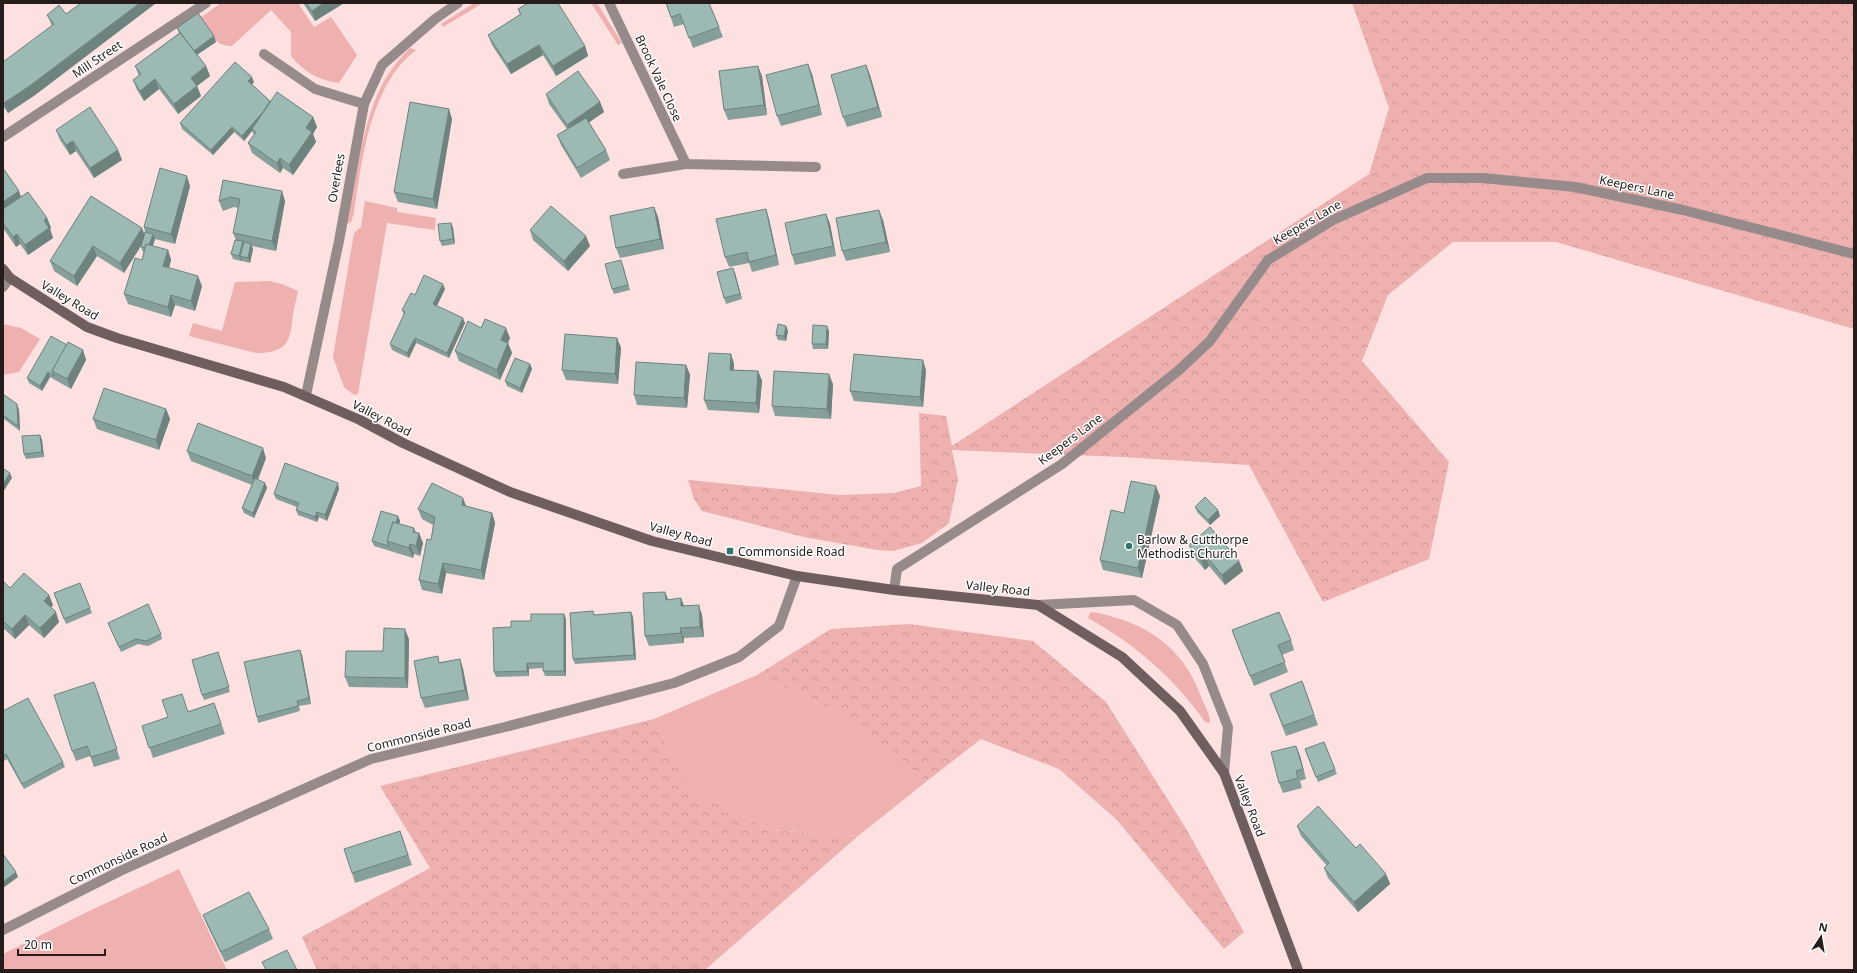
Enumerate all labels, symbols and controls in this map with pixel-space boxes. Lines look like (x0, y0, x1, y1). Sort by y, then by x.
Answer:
street label: Brook Vale Close (631, 32, 687, 124)
street label: Mill Street (69, 36, 126, 82)
street label: Overlees (323, 152, 349, 204)
street label: Keepers Lane (1598, 171, 1676, 203)
street label: Keepers Lane (1270, 195, 1344, 248)
street label: Valley Road (38, 276, 102, 324)
street label: Valley Road (349, 396, 415, 440)
street label: Keepers Lane (1034, 409, 1106, 469)
street label: Valley Road (648, 517, 714, 551)
place label: Barlow & Cutthorpe Methodist Church (1137, 531, 1249, 562)
marker: Barlow & Cutthorpe Methodist Church (1124, 541, 1134, 551)
place label: Commonside Road (738, 543, 845, 560)
marker: Commonside Road (725, 546, 735, 556)
street label: Valley Road (965, 576, 1031, 600)
street label: Commonside Road (365, 714, 473, 756)
street label: Valley Road (1231, 773, 1269, 839)
street label: Commonside Road (66, 829, 170, 889)
north arrow (1801, 917, 1841, 957)
text: N (1817, 918, 1829, 935)
scale bar (18, 931, 105, 957)
text: 20 m (24, 936, 52, 953)

